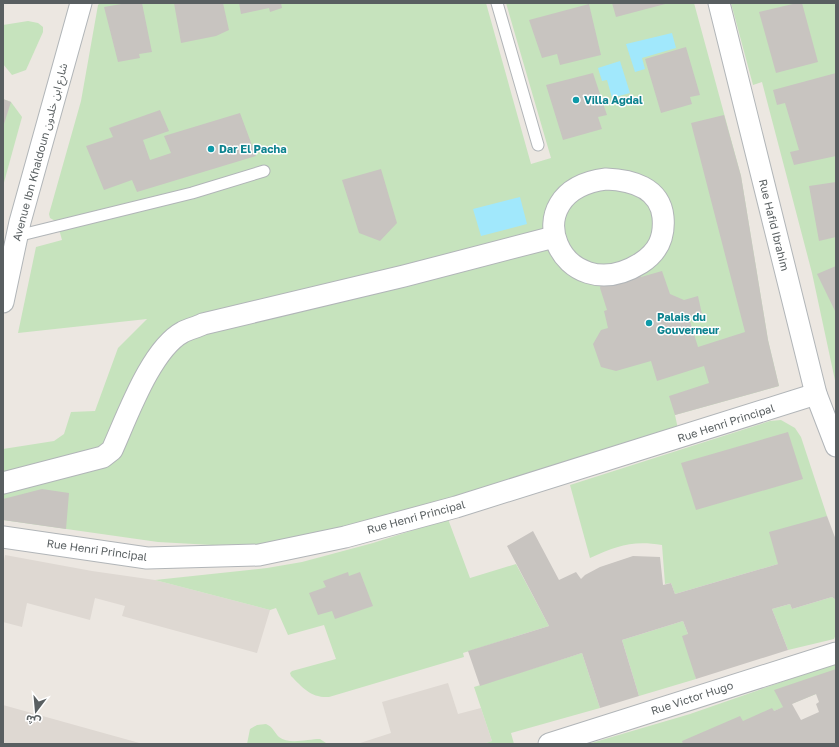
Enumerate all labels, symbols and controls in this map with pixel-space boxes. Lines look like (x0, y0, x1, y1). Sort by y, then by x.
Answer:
street label: Avenue Ibn Khaldoun شارع ابن خلدون (9, 61, 72, 243)
place label: Villa Agdal (584, 93, 643, 106)
marker: Villa Agdal (571, 95, 581, 105)
place label: Dar El Pacha (219, 142, 287, 155)
marker: Dar El Pacha (206, 144, 216, 154)
street label: Rue Hafid Ibrahim (757, 178, 792, 272)
place label: Palais du Gouverneur (657, 310, 720, 336)
marker: Palais du Gouverneur (644, 318, 654, 328)
street label: Rue Henri Principal (676, 401, 776, 444)
street label: Rue Henri Principal (365, 497, 467, 536)
street label: Rue Henri Principal (46, 536, 149, 563)
street label: Rue Victor Hugo (649, 678, 735, 717)
north arrow (16, 691, 56, 731)
text: ش (24, 712, 42, 729)

